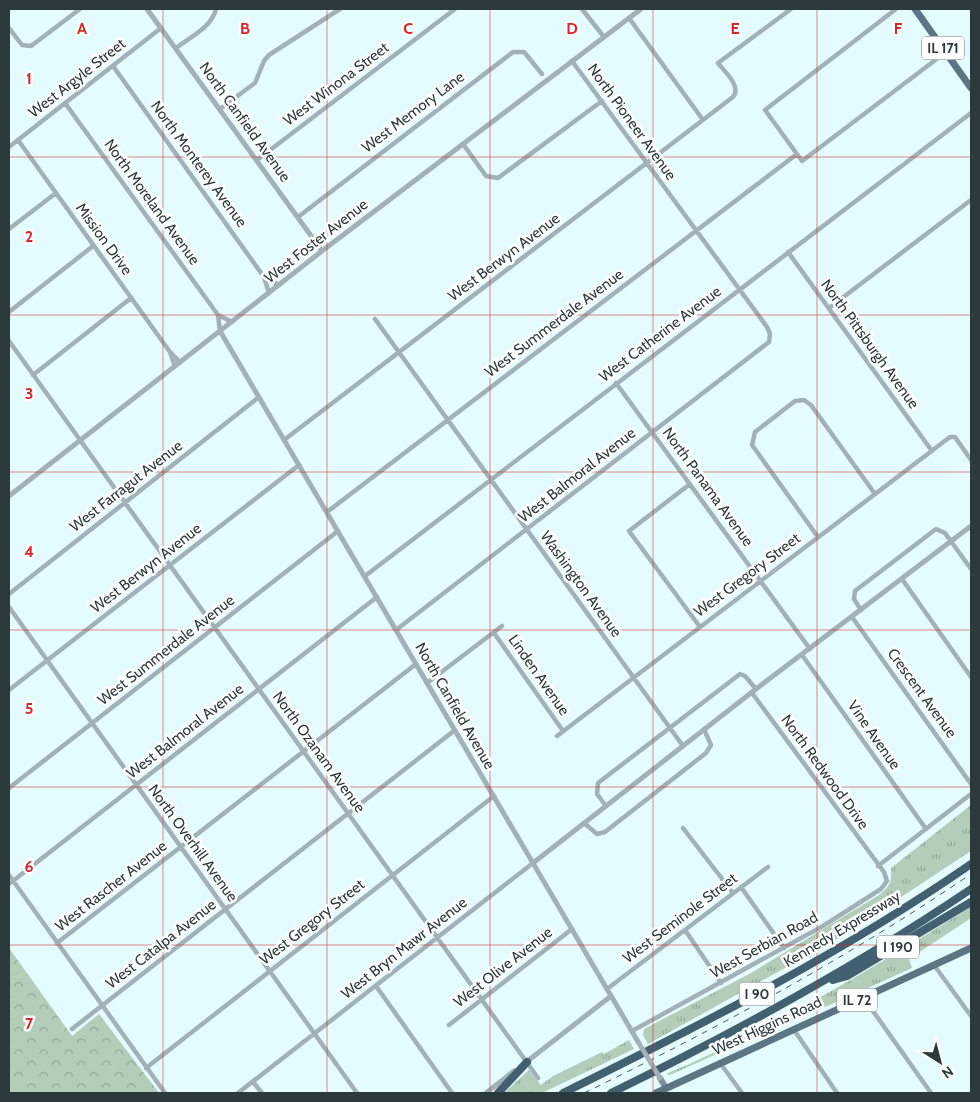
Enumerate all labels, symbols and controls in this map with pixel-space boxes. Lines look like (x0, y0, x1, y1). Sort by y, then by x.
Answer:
text: A (77, 19, 87, 38)
text: B (240, 19, 250, 38)
text: C (403, 19, 413, 38)
text: D (566, 19, 578, 38)
text: E (730, 19, 740, 38)
text: F (894, 19, 903, 38)
street label: West Argyle Street (25, 35, 129, 121)
road number: IL 171 (922, 36, 964, 59)
street label: West Winona Street (280, 38, 392, 130)
street label: North Canfield Avenue (196, 59, 295, 185)
street label: North Pioneer Avenue (584, 60, 680, 184)
street label: West Memory Lane (358, 67, 468, 156)
text: 1 (26, 69, 32, 88)
street label: North Monterey Avenue (147, 97, 251, 231)
street label: North Moreland Avenue (100, 136, 204, 269)
street label: West Foster Avenue (261, 195, 371, 287)
street label: Mission Drive (72, 200, 136, 279)
street label: West Berwyn Avenue (445, 209, 564, 305)
text: 2 (25, 227, 33, 246)
street label: West Summerdale Avenue (481, 265, 627, 381)
street label: North Pittsburgh Avenue (817, 276, 923, 412)
street label: West Catherine Avenue (595, 282, 725, 386)
text: 3 (25, 384, 33, 403)
street label: West Balmoral Avenue (515, 424, 639, 526)
street label: North Panama Avenue (659, 424, 757, 550)
street label: West Farragut Avenue (66, 436, 186, 536)
street label: West Berwyn Avenue (87, 519, 205, 617)
street label: Washington Avenue (536, 527, 626, 641)
street label: West Gregory Street (690, 529, 804, 621)
text: 4 (24, 542, 34, 561)
street label: West Summerdale Avenue (94, 591, 238, 709)
street label: Linden Avenue (505, 631, 574, 719)
street label: North Canfield Avenue (411, 639, 499, 773)
street label: Crescent Avenue (884, 645, 961, 742)
street label: West Balmoral Avenue (123, 680, 247, 782)
street label: North Ozanam Avenue (269, 688, 369, 816)
street label: Vine Avenue (844, 697, 904, 773)
text: 5 (25, 699, 33, 718)
street label: North Redwood Drive (777, 711, 873, 833)
street label: North Overhill Avenue (144, 781, 242, 905)
street label: West Rascher Avenue (52, 837, 171, 935)
text: 6 (25, 857, 34, 876)
street label: West Seminole Street (619, 869, 741, 967)
street label: West Gregory Street (256, 875, 368, 969)
street label: Kennedy Expressway (780, 887, 904, 971)
street label: West Bryn Mawr Avenue (338, 893, 471, 1003)
street label: West Catalpa Avenue (102, 895, 220, 993)
street label: West Serbian Road (707, 908, 821, 982)
street label: West Olive Avenue (450, 923, 556, 1011)
road number: I 190 (877, 936, 919, 959)
road number: I 90 (740, 982, 774, 1006)
road number: IL 72 (837, 988, 877, 1012)
street label: West Higgins Road (710, 993, 824, 1059)
text: 7 (25, 1014, 34, 1033)
north arrow (915, 1037, 965, 1087)
text: N (938, 1062, 957, 1083)

